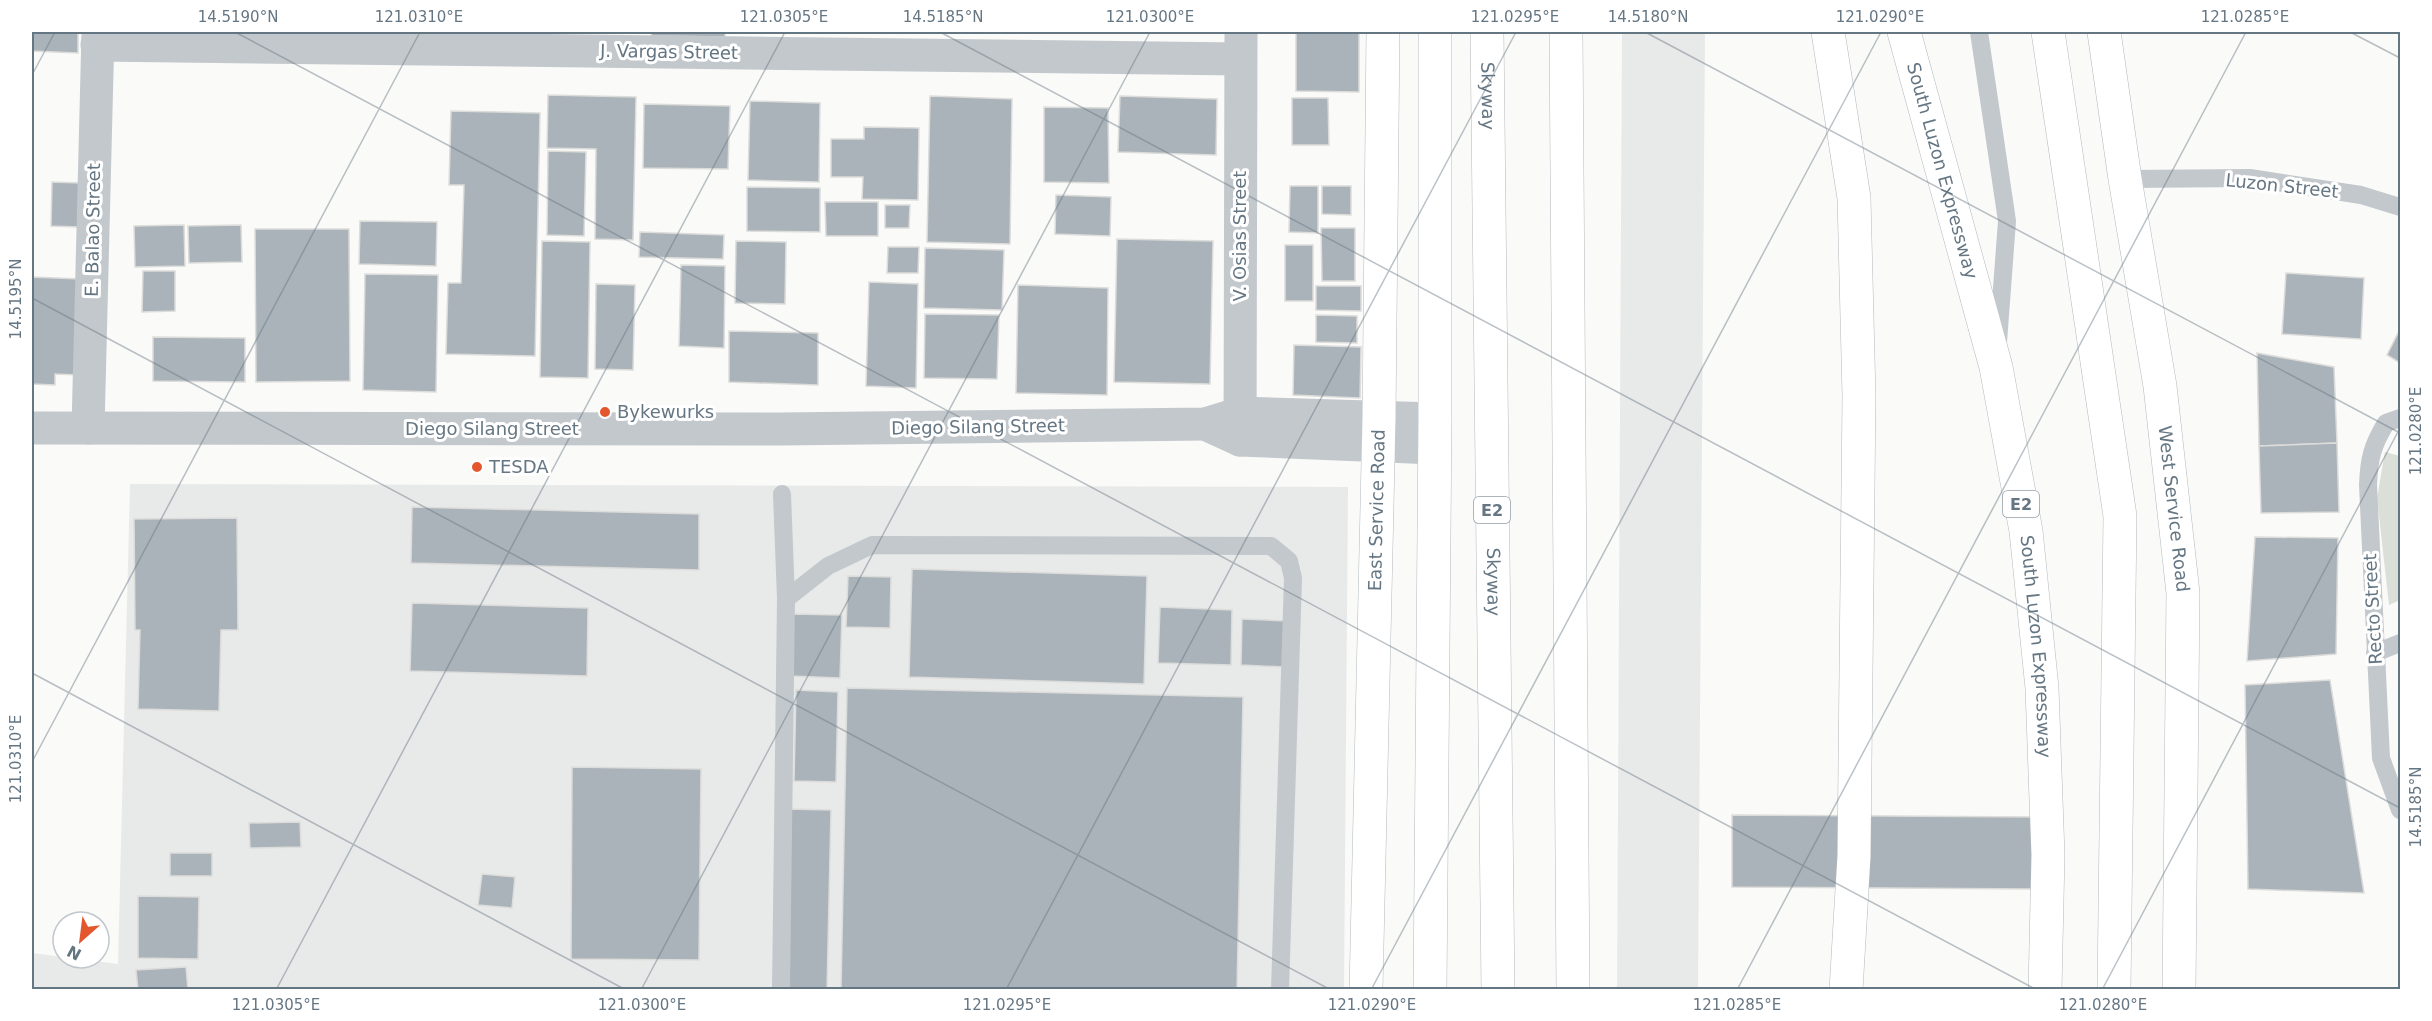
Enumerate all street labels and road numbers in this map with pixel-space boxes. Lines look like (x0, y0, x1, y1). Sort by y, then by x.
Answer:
street label: J. Vargas Street (599, 40, 738, 63)
street label: South Luzon Expressway (1903, 60, 1982, 282)
street label: Skyway (1477, 62, 1499, 131)
street label: E. Balao Street (81, 163, 104, 297)
street label: Luzon Street (2225, 169, 2340, 202)
street label: V. Osias Street (1229, 171, 1250, 301)
street label: Diego Silang Street (891, 414, 1065, 439)
street label: Diego Silang Street (405, 418, 579, 439)
street label: West Service Road (2154, 424, 2194, 593)
street label: East Service Road (1364, 429, 1389, 591)
road number: E2 (2003, 491, 2039, 517)
road number: E2 (1474, 497, 1510, 523)
street label: South Luzon Expressway (2016, 534, 2056, 759)
street label: Skyway (1483, 548, 1505, 617)
street label: Recto Street (2359, 553, 2386, 665)

